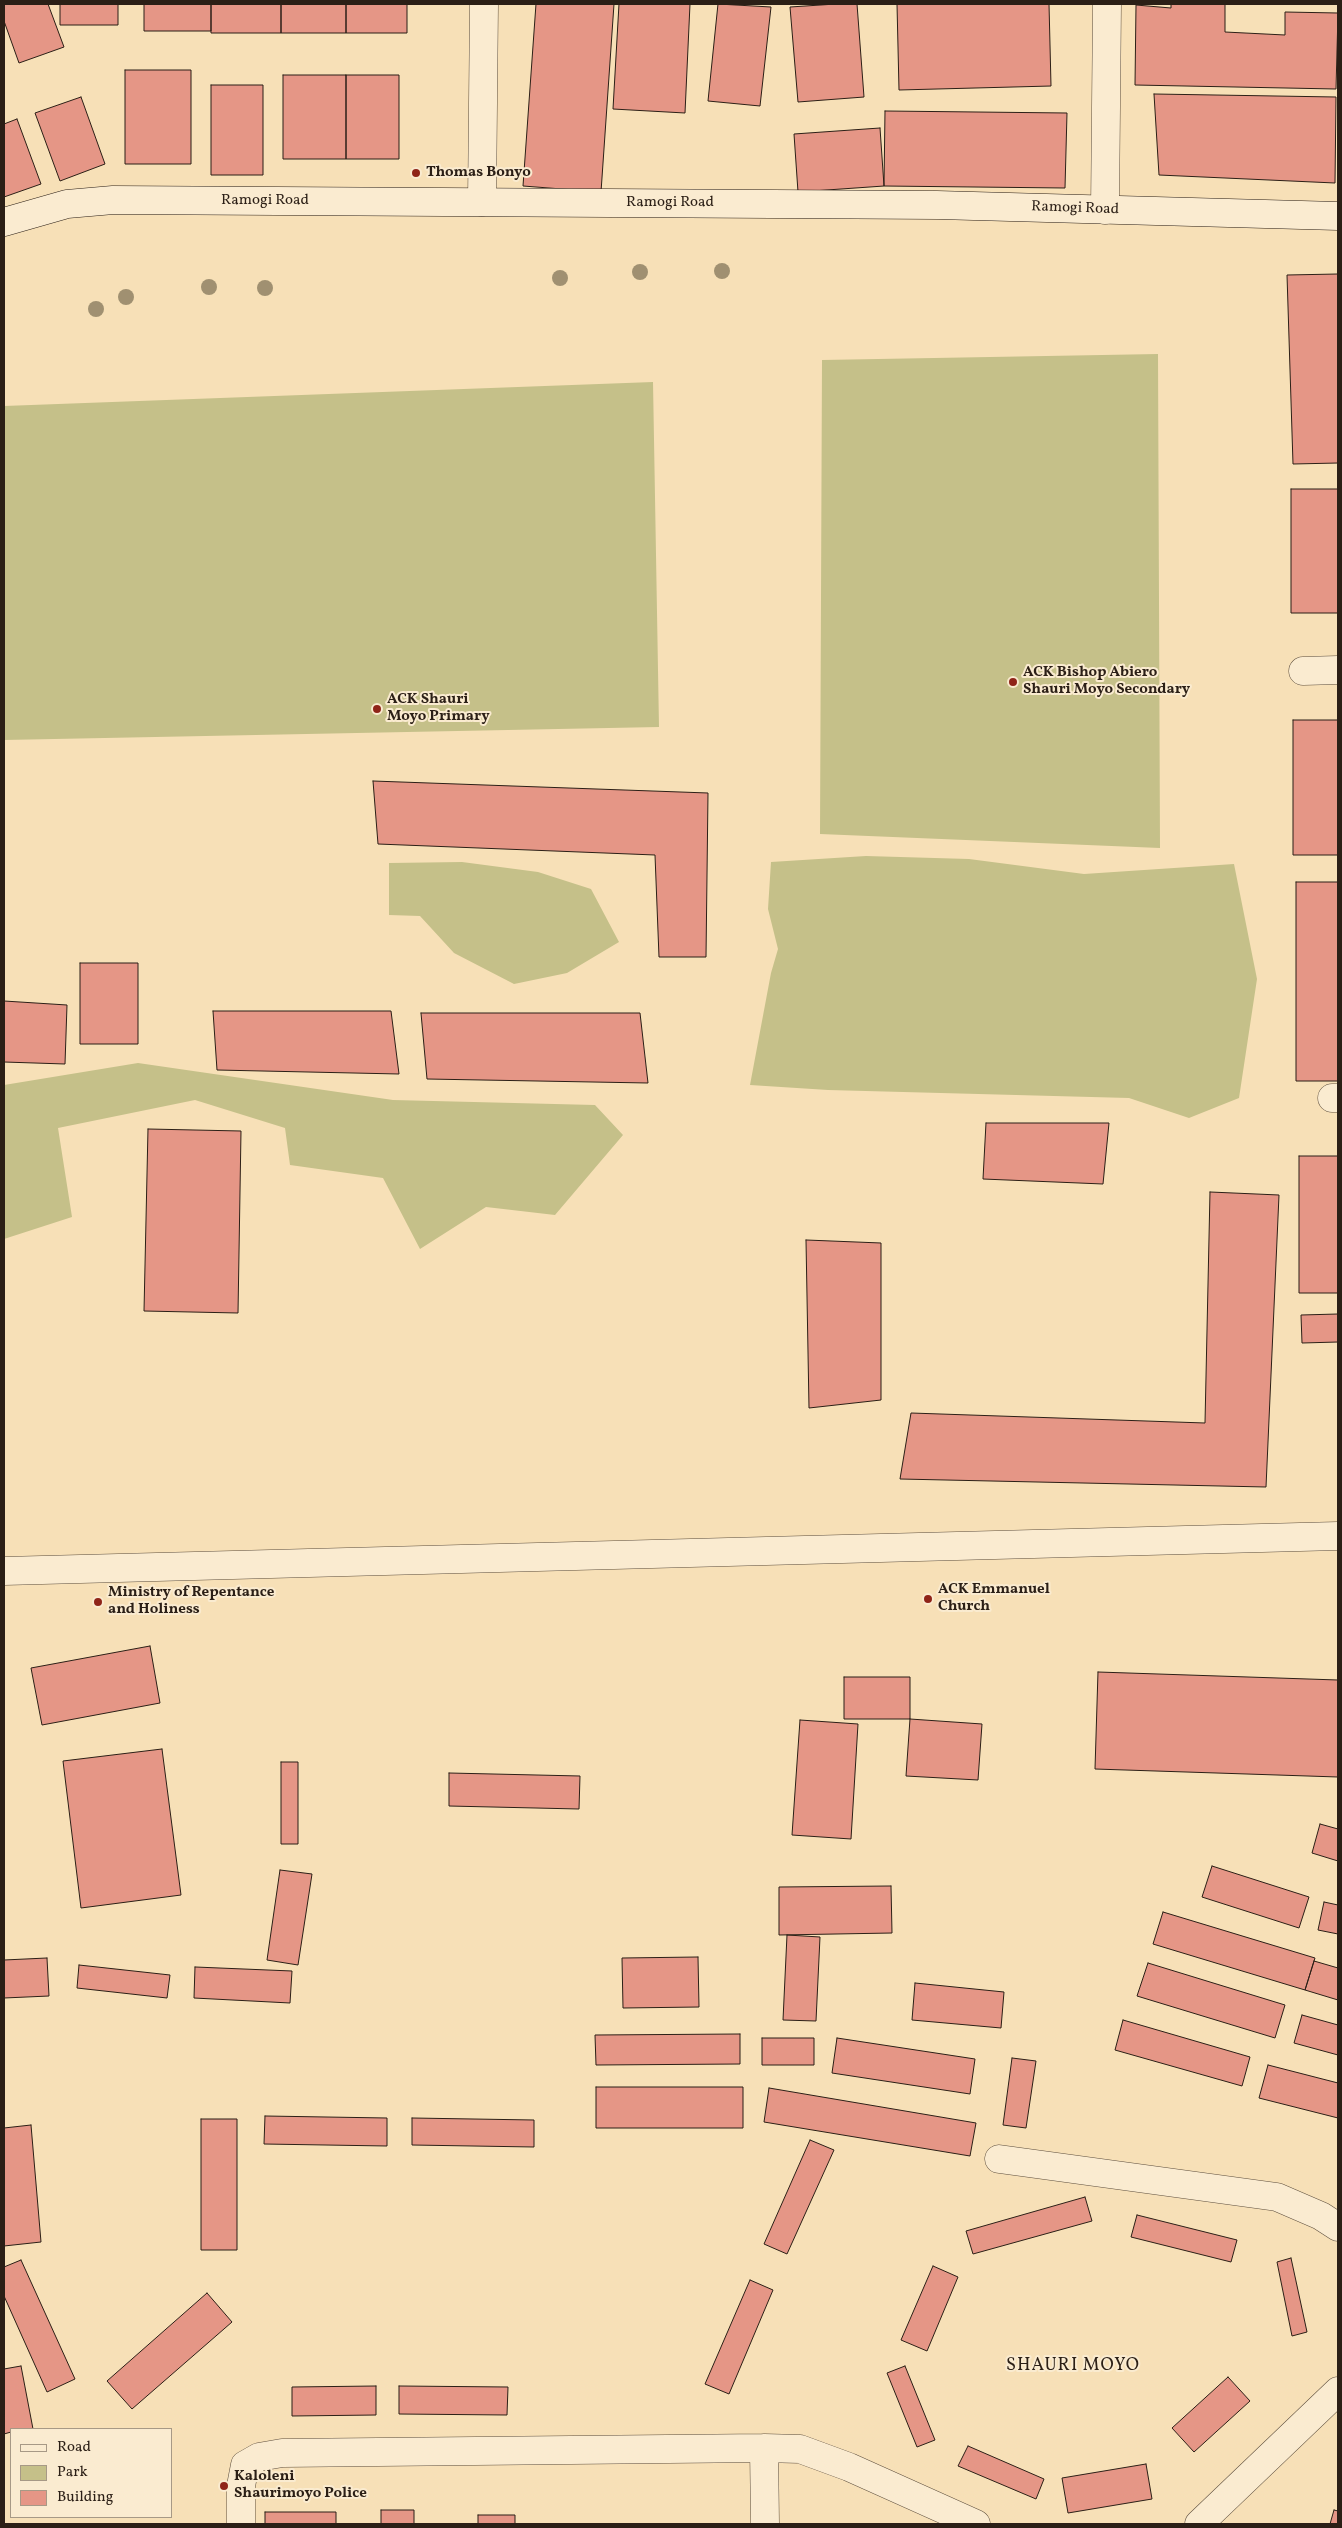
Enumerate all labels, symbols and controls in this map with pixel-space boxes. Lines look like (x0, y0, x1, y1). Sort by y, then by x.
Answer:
place label: Thomas Bonyo (426, 164, 531, 182)
marker: Thomas Bonyo (410, 167, 422, 179)
street label: Ramogi Road (221, 192, 309, 210)
street label: Ramogi Road (626, 194, 714, 212)
street label: Ramogi Road (1031, 198, 1119, 220)
place label: ACK Bishop Abiero Shauri Moyo Secondary (1023, 664, 1190, 699)
marker: ACK Bishop Abiero Shauri Moyo Secondary (1007, 676, 1019, 688)
place label: ACK Shauri Moyo Primary (387, 691, 490, 726)
marker: ACK Shauri Moyo Primary (371, 703, 383, 715)
place label: ACK Emmanuel Church (938, 1581, 1050, 1616)
place label: Ministry of Repentance and Holiness (108, 1584, 274, 1619)
marker: ACK Emmanuel Church (922, 1593, 934, 1605)
marker: Ministry of Repentance and Holiness (92, 1596, 104, 1608)
district label: SHAURI MOYO (1005, 2356, 1141, 2378)
legend (10, 2428, 172, 2518)
text: Road (57, 2437, 91, 2458)
text: Park (57, 2462, 88, 2483)
place label: Kaloleni Shaurimoyo Police (234, 2468, 367, 2503)
marker: Kaloleni Shaurimoyo Police (218, 2480, 230, 2492)
text: Building (57, 2487, 113, 2508)

